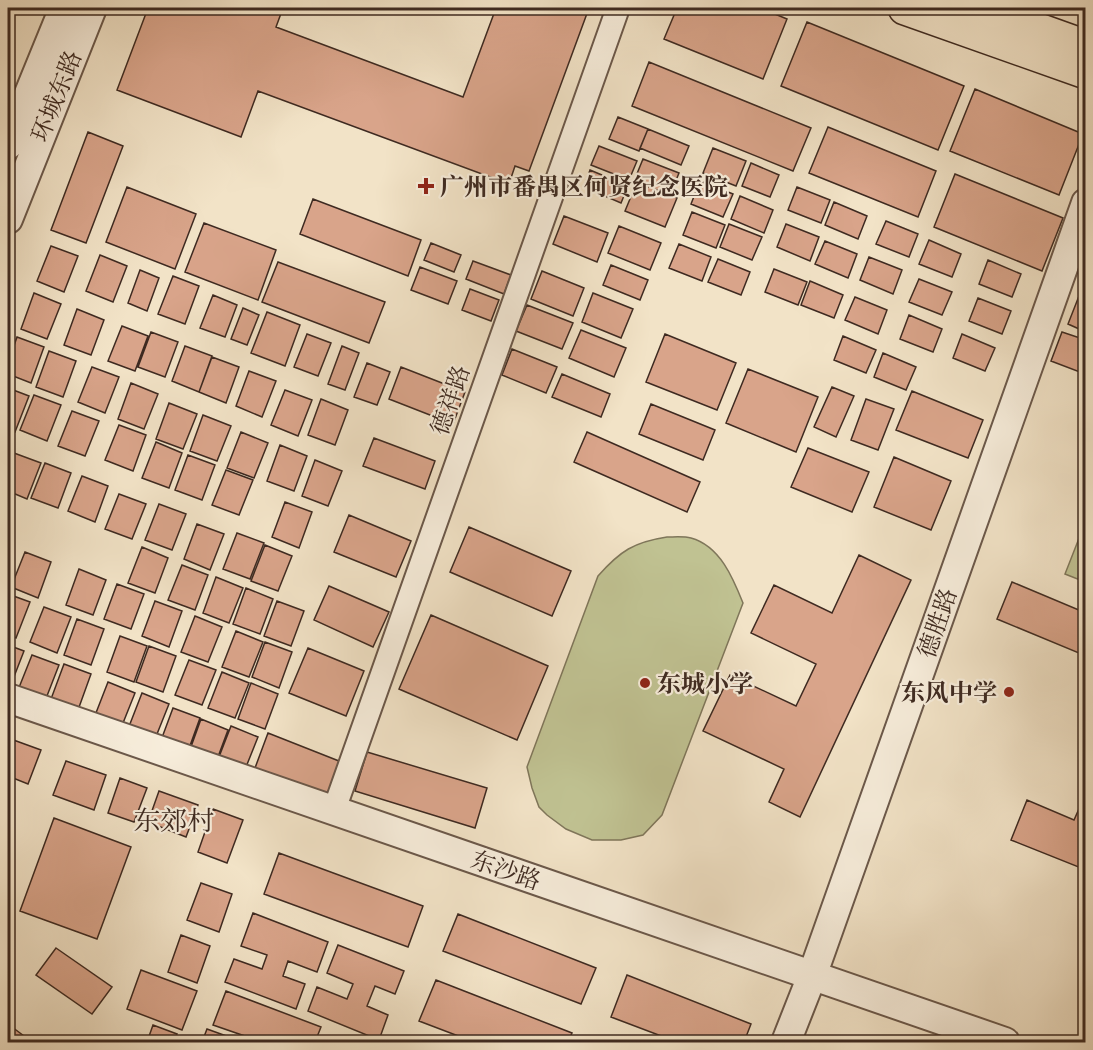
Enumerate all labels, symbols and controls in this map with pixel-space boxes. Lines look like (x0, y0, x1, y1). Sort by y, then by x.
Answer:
street label: 环城东路 (24, 46, 88, 146)
place label: 广州市番禺区何贤纪念医院 (440, 171, 728, 202)
marker: 广州市番禺区何贤纪念医院 (417, 177, 435, 195)
street label: 德祥路 (424, 361, 476, 439)
street label: 德胜路 (911, 584, 963, 662)
place label: 东城小学 (657, 668, 753, 699)
marker: 东城小学 (638, 676, 652, 690)
place label: 东风中学 (901, 677, 997, 708)
marker: 东风中学 (1002, 685, 1016, 699)
district label: 东郊村 (134, 803, 215, 838)
street label: 东沙路 (467, 844, 545, 896)

